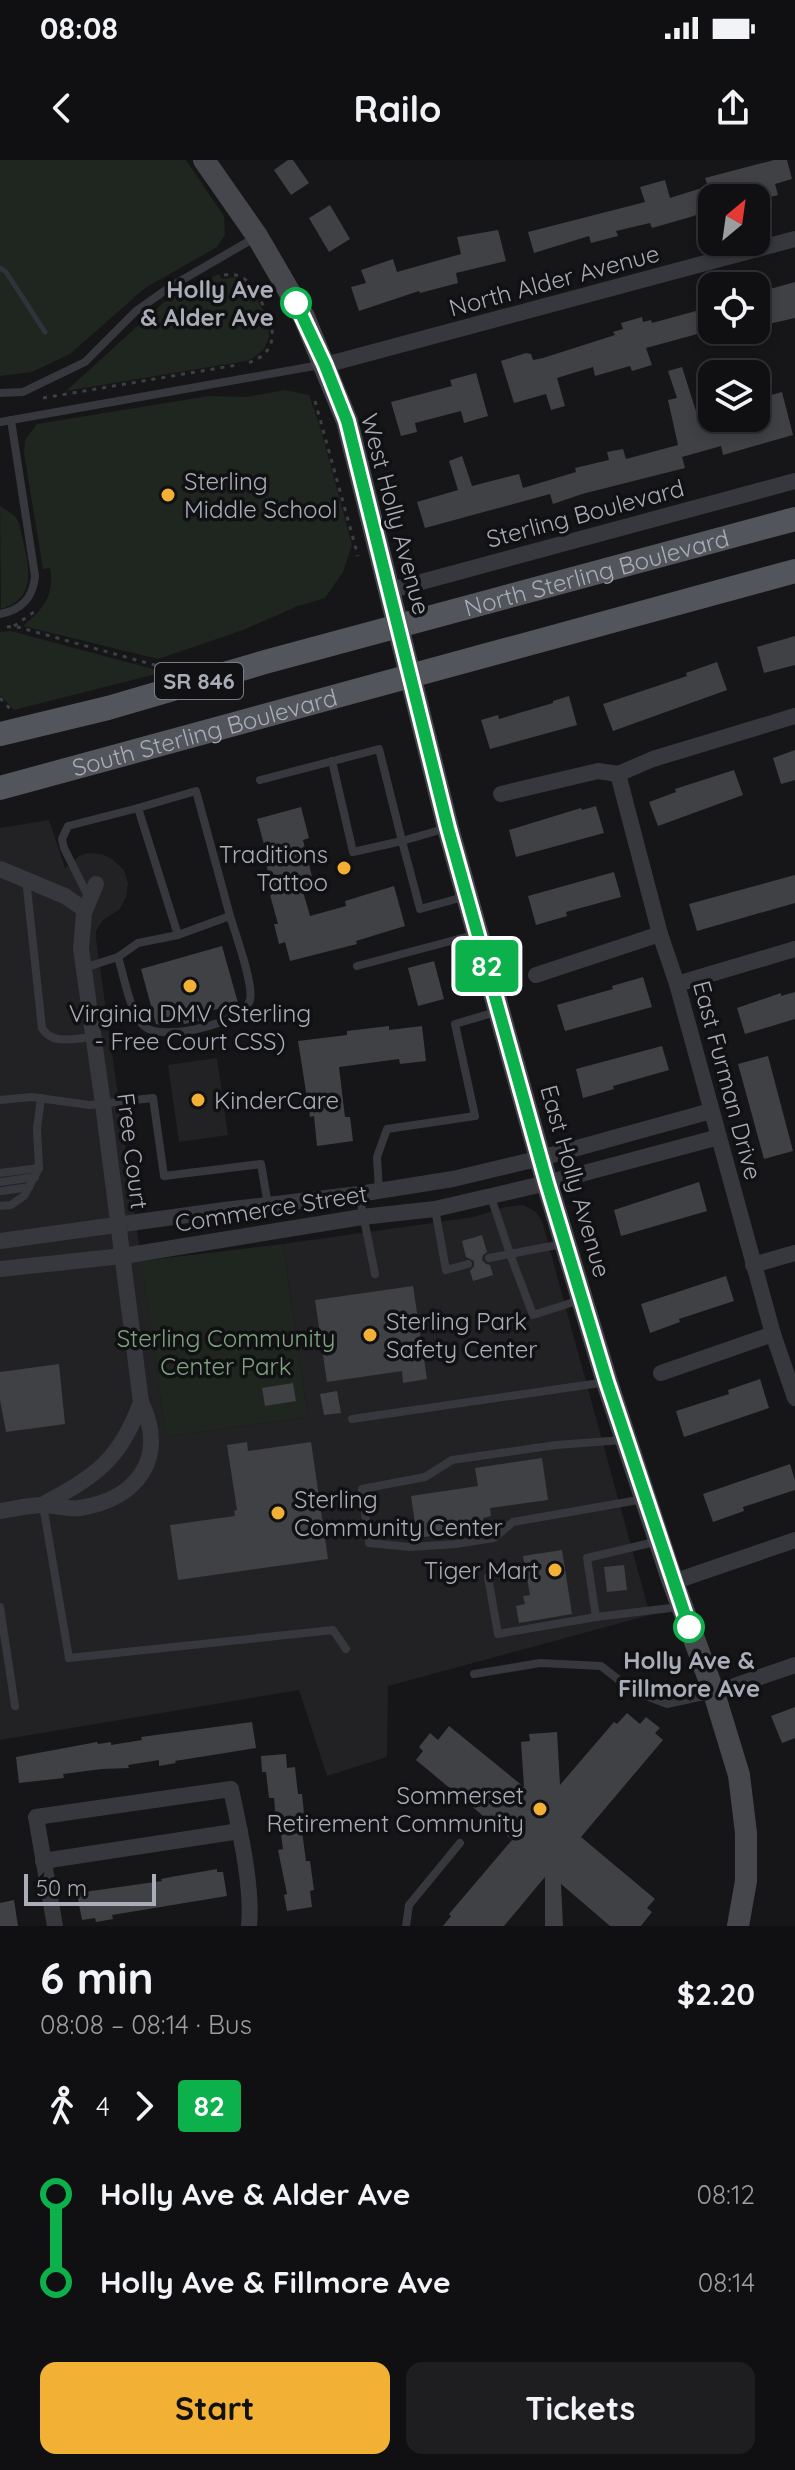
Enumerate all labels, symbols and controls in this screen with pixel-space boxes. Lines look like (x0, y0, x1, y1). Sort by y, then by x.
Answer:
text: 08:08 (40, 9, 118, 47)
icon: back (40, 86, 84, 130)
text: Railo (354, 86, 441, 131)
icon: share (711, 86, 755, 130)
north arrow (698, 184, 770, 256)
map controls (698, 184, 770, 432)
street label: North Alder Avenue (446, 238, 662, 322)
button: locate (698, 272, 770, 344)
place label: Holly Ave & Alder Ave (140, 274, 274, 332)
marker: Holly Ave & Alder Ave (281, 288, 311, 318)
button: layers (698, 360, 770, 432)
street label: West Holly Avenue (355, 410, 437, 618)
place label: Sterling Middle School (184, 466, 338, 524)
street label: Sterling Boulevard (483, 472, 687, 554)
marker: Sterling Middle School (159, 486, 177, 504)
street label: North Sterling Boulevard (461, 523, 732, 623)
road number: SR 846 (155, 663, 243, 699)
street label: South Sterling Boulevard (69, 682, 340, 783)
place label: Traditions Tattoo (219, 839, 328, 897)
marker: Traditions Tattoo (335, 859, 353, 877)
line badge: 82 (451, 940, 523, 992)
text: 82 (471, 948, 503, 983)
marker: Virginia DMV (Sterling - Free Court CSS) (181, 977, 199, 995)
street label: East Furman Drive (687, 977, 769, 1183)
place label: Virginia DMV (Sterling - Free Court CSS) (69, 998, 311, 1056)
street label: East Holly Avenue (534, 1081, 618, 1281)
place label: KinderCare (214, 1085, 339, 1115)
street label: Free Court (111, 1091, 155, 1211)
marker: KinderCare (189, 1091, 207, 1109)
street label: Commerce Street (173, 1178, 369, 1238)
place label: Sterling Park Safety Center (386, 1306, 538, 1364)
park label: Sterling Community Center Park (117, 1323, 335, 1381)
marker: Sterling Park Safety Center (361, 1326, 379, 1344)
place label: Sterling Community Center (294, 1484, 503, 1542)
marker: Sterling Community Center (269, 1504, 287, 1522)
place label: Tiger Mart (424, 1555, 539, 1585)
marker: Tiger Mart (546, 1561, 564, 1579)
marker: Holly Ave & Fillmore Ave (674, 1612, 704, 1642)
place label: Holly Ave & Fillmore Ave (618, 1645, 760, 1703)
place label: Sommerset Retirement Community (267, 1780, 524, 1838)
marker: Sommerset Retirement Community (531, 1800, 549, 1818)
scale bar (24, 1870, 156, 1906)
text: 50 m (36, 1874, 87, 1902)
text: 6 min (40, 1950, 154, 2005)
text: $2.20 (677, 1975, 755, 2013)
text: 08:08 – 08:14 · Bus (40, 2008, 252, 2041)
icon: walk (40, 2084, 84, 2128)
icon: forward (122, 2084, 166, 2128)
text: 82 (194, 2088, 225, 2123)
text: 4 (96, 2090, 110, 2123)
text: Holly Ave & Alder Ave (100, 2175, 411, 2213)
text: 08:12 (697, 2178, 755, 2211)
text: Holly Ave & Fillmore Ave (100, 2263, 451, 2301)
text: 08:14 (698, 2266, 755, 2299)
button: Start (40, 2362, 390, 2454)
button: Tickets (406, 2362, 755, 2454)

